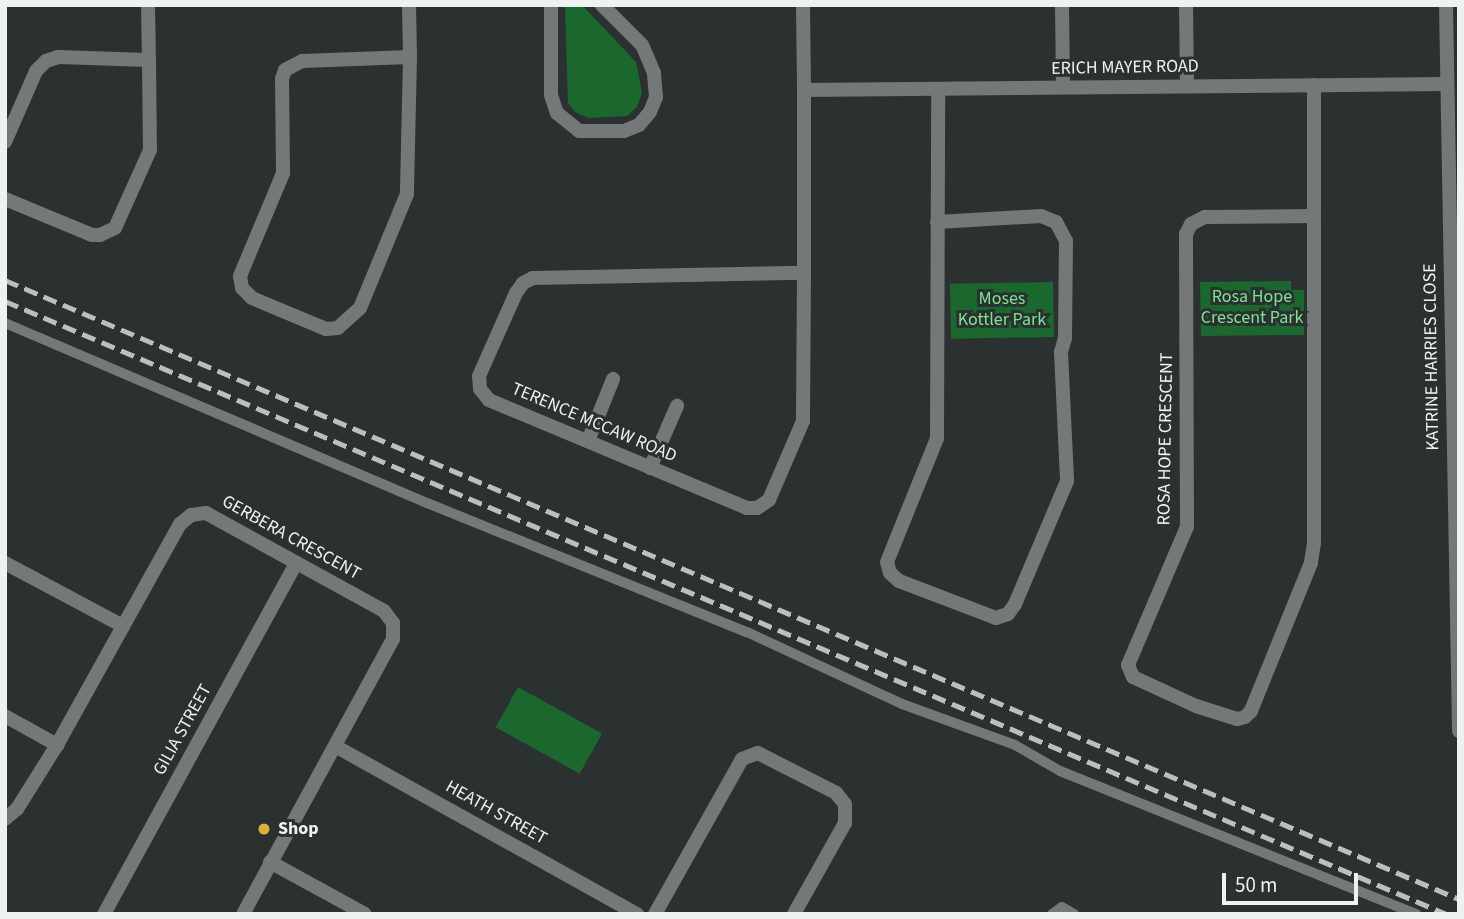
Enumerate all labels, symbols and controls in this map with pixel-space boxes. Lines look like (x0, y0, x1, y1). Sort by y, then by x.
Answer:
street label: ERICH MAYER ROAD (1051, 56, 1199, 80)
street label: KATRINE HARRIES CLOSE (1420, 263, 1444, 451)
park label: Rosa Hope Crescent Park (1201, 287, 1303, 330)
park label: Moses Kottler Park (958, 289, 1046, 332)
street label: ROSA HOPE CRESCENT (1154, 352, 1178, 526)
street label: TERENCE MCCAW ROAD (508, 378, 680, 468)
street label: GERBERA CRESCENT (218, 491, 364, 585)
street label: GILIA STREET (149, 681, 217, 779)
street label: HEATH STREET (441, 776, 551, 850)
place label: Shop (278, 818, 319, 840)
marker: Shop (256, 821, 272, 837)
scale bar (1226, 860, 1362, 904)
text: 50 m (1235, 870, 1277, 900)

